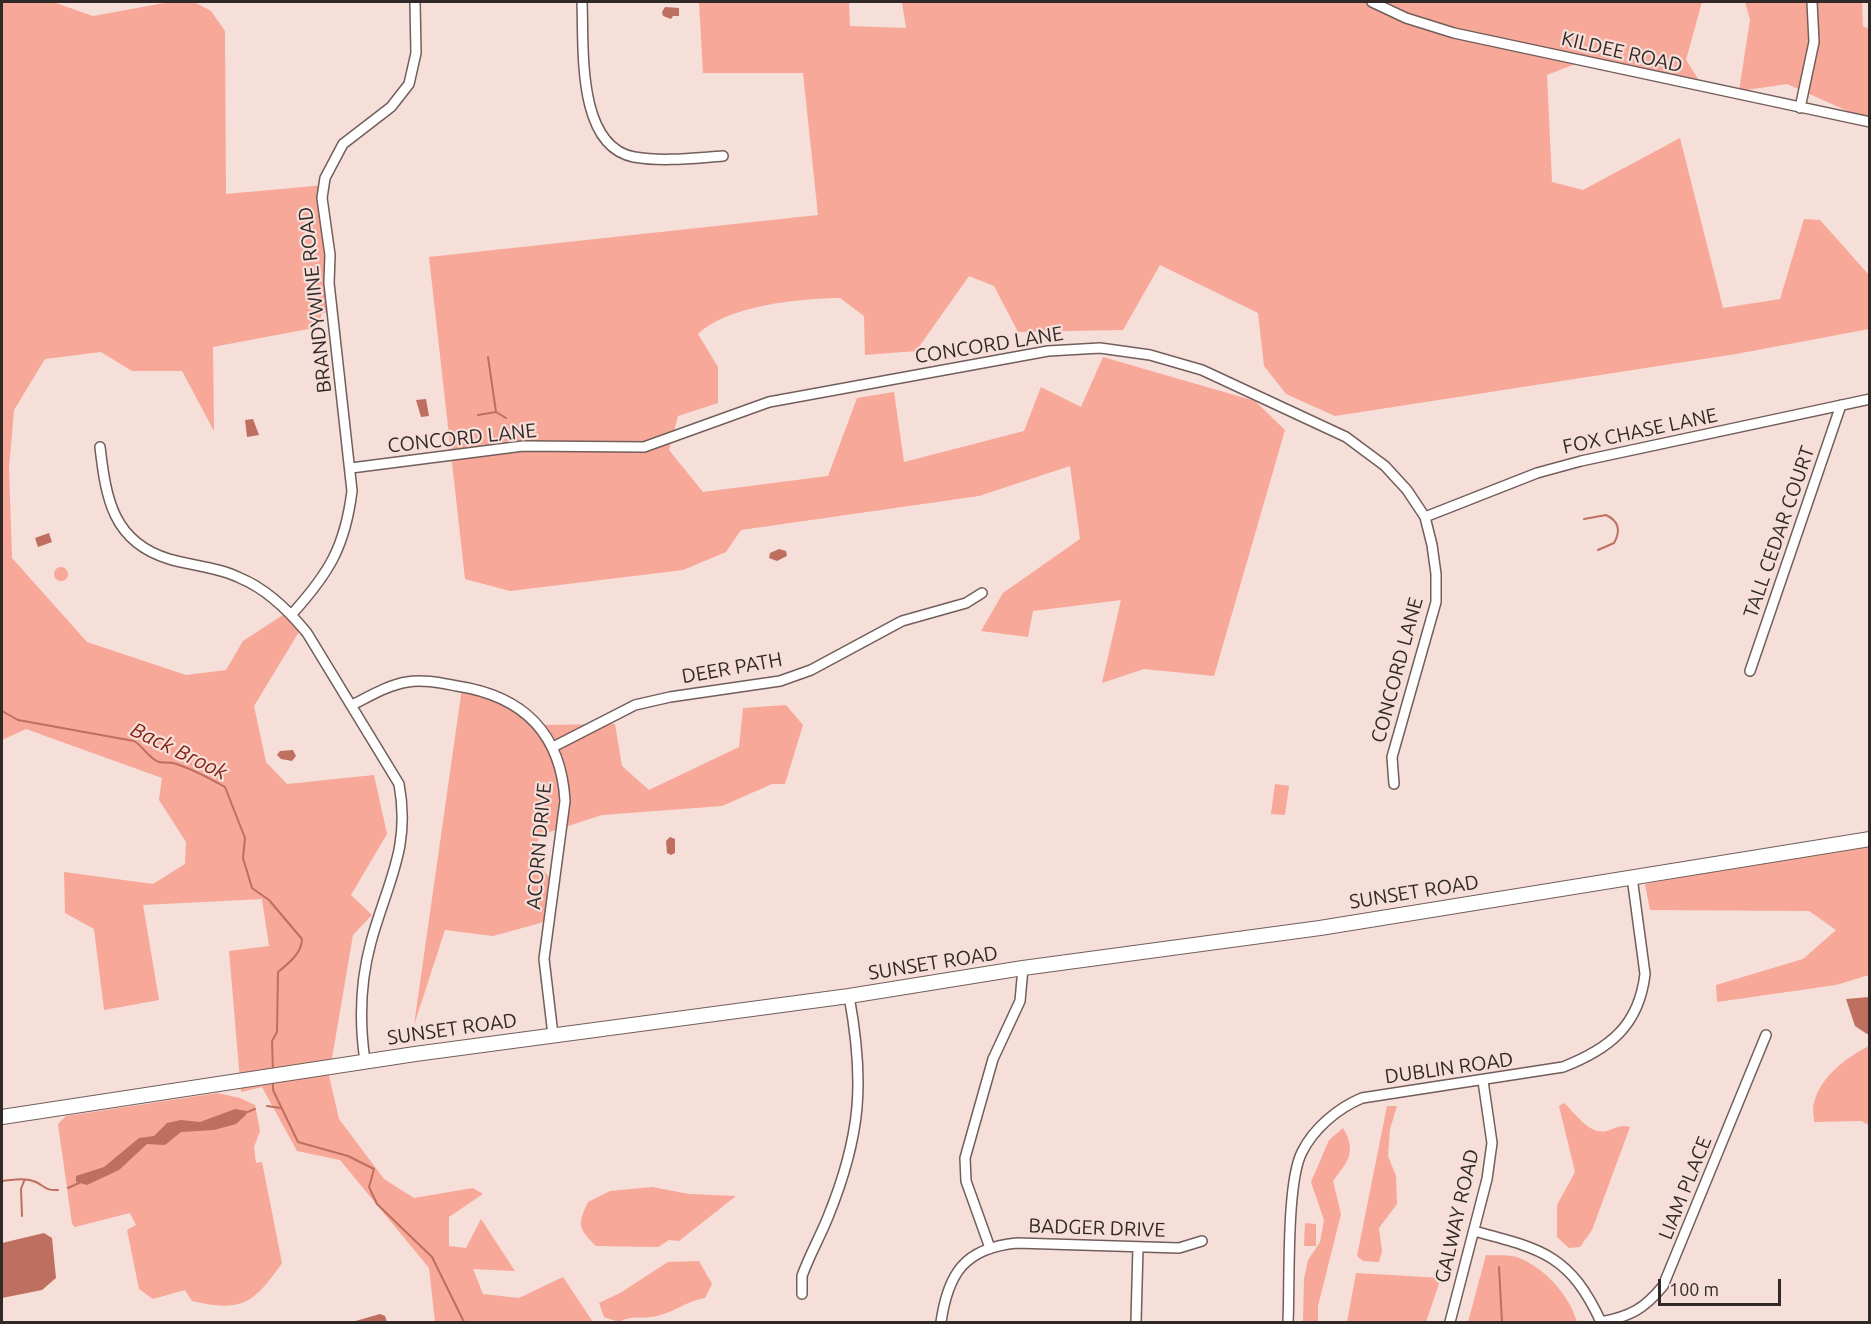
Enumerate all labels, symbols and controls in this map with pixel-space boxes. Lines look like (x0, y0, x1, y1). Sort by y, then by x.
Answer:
street label: KILDEE ROAD (1559, 26, 1685, 78)
street label: BRANDYWINE ROAD (293, 206, 337, 394)
street label: CONCORD LANE (913, 321, 1065, 369)
street label: FOX CHASE LANE (1560, 403, 1720, 459)
street label: CONCORD LANE (386, 418, 538, 458)
street label: TALL CEDAR COURT (1738, 443, 1820, 621)
street label: CONCORD LANE (1366, 595, 1428, 745)
street label: DEER PATH (680, 647, 784, 689)
water label: Back Brook (127, 717, 231, 785)
street label: ACORN DRIVE (521, 782, 557, 910)
street label: SUNSET ROAD (1348, 870, 1480, 914)
street label: SUNSET ROAD (867, 941, 999, 985)
street label: SUNSET ROAD (386, 1008, 518, 1050)
street label: DUBLIN ROAD (1383, 1047, 1515, 1089)
street label: LIAM PLACE (1653, 1133, 1717, 1243)
street label: GALWAY ROAD (1430, 1147, 1484, 1285)
street label: BADGER DRIVE (1028, 1214, 1166, 1242)
scale bar (1661, 1267, 1784, 1305)
text: 100 m (1669, 1279, 1719, 1299)

